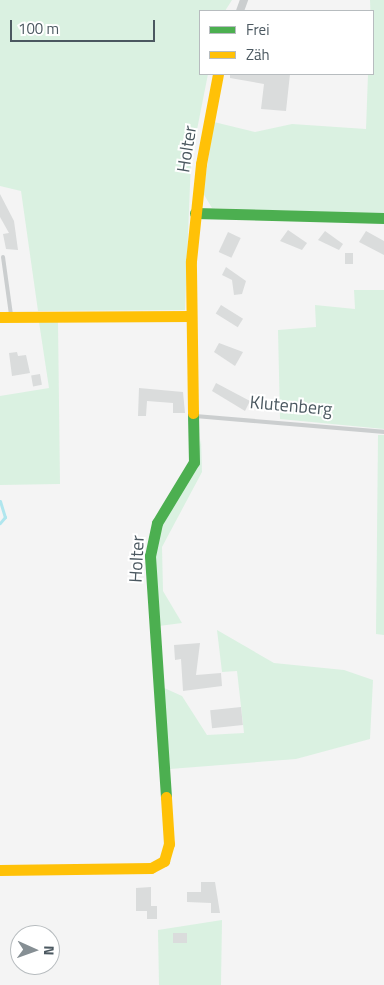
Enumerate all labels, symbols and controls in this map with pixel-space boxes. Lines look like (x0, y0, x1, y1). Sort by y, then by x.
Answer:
scale bar (12, 10, 158, 42)
legend (199, 10, 374, 75)
text: 100 m (18, 17, 59, 40)
text: Frei (246, 18, 269, 41)
text: Zäh (246, 43, 270, 66)
street label: Holter (173, 124, 201, 174)
street label: Klutenberg (249, 392, 333, 420)
street label: Holter (125, 535, 149, 583)
north arrow (10, 925, 60, 975)
text: N (39, 945, 60, 956)

